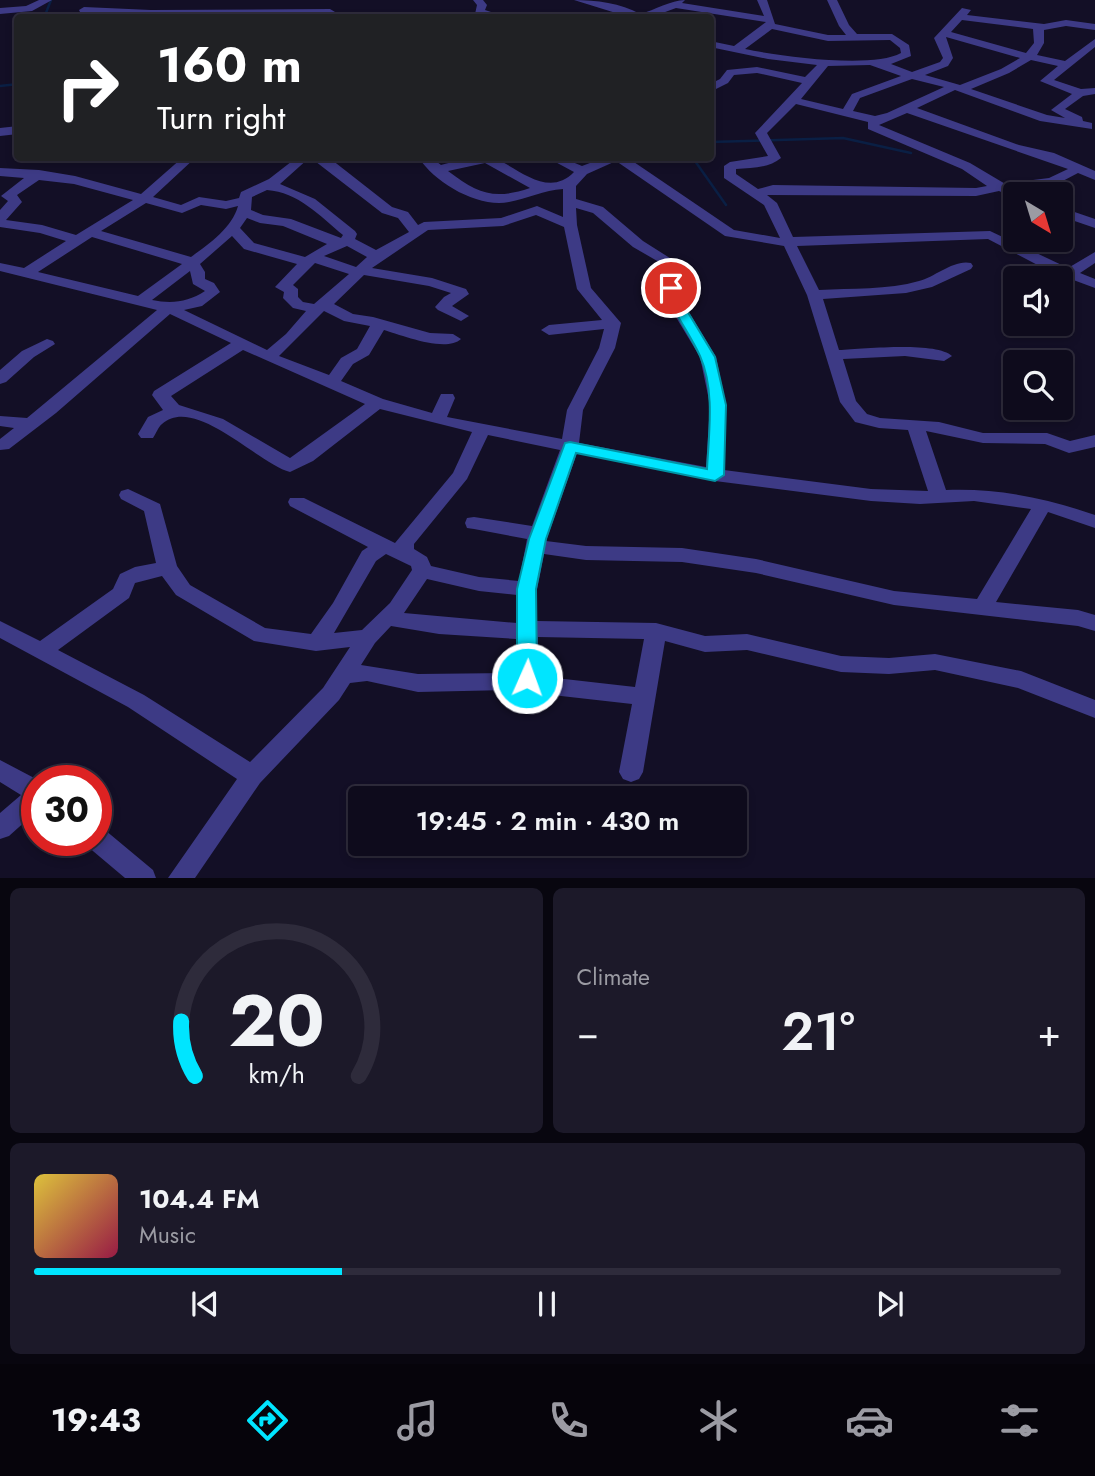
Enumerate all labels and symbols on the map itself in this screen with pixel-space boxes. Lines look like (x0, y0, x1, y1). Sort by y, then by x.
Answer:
north arrow (1003, 182, 1073, 252)
pin (641, 258, 701, 318)
position arrow (490, 641, 564, 715)
speed limit sign: 30 (21, 765, 112, 856)

